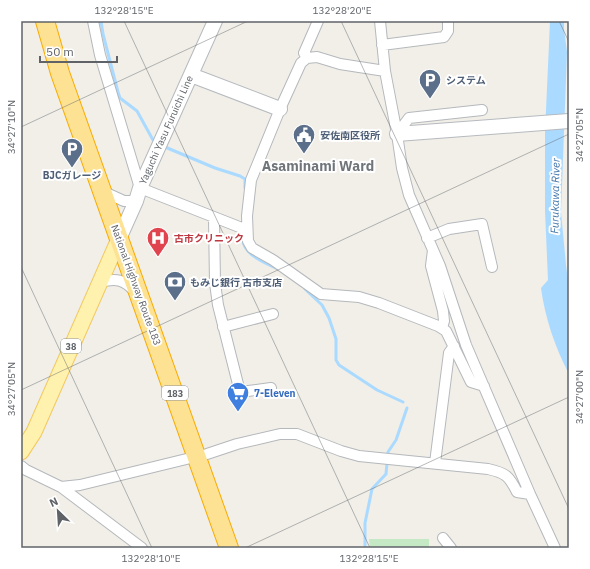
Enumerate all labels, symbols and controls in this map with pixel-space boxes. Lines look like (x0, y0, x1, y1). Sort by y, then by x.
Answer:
text: 132°28'15"E (94, 4, 154, 17)
text: 132°28'20"E (312, 4, 372, 17)
scale bar (40, 38, 117, 64)
text: 50 m (46, 44, 74, 59)
parking icon: システム (417, 67, 443, 100)
street label: Yaguchi Yasu Furuichi Line (136, 73, 196, 187)
place label: システム (446, 74, 486, 87)
text: 34°27'10"N (5, 100, 18, 154)
text: 34°27'05"N (573, 108, 586, 162)
public building icon: 安佐南区役所 (291, 122, 317, 155)
place label: 安佐南区役所 (320, 129, 380, 142)
parking icon: BJCガレージ (59, 136, 85, 169)
district label: Asaminami Ward (262, 157, 374, 175)
water label: Furukawa River (547, 157, 563, 234)
place label: BJCガレージ (43, 169, 101, 182)
street label: National Highway Route 183 (108, 223, 164, 347)
hospital icon: 古市クリニック (145, 225, 171, 258)
place label: 古市クリニック (174, 232, 244, 245)
bank icon: もみじ銀行 古市支店 (162, 269, 188, 302)
place label: もみじ銀行 古市支店 (190, 276, 282, 289)
road number: 38 (61, 339, 81, 353)
text: 34°27'05"N (5, 362, 18, 416)
text: 34°27'00"N (573, 370, 586, 424)
supermarket icon: 7-Eleven (225, 380, 251, 413)
road number: 183 (162, 386, 188, 400)
place label: 7-Eleven (254, 387, 296, 400)
north arrow (38, 491, 78, 531)
text: N (47, 494, 60, 510)
text: 132°28'10"E (121, 552, 181, 565)
text: 132°28'15"E (339, 552, 399, 565)

